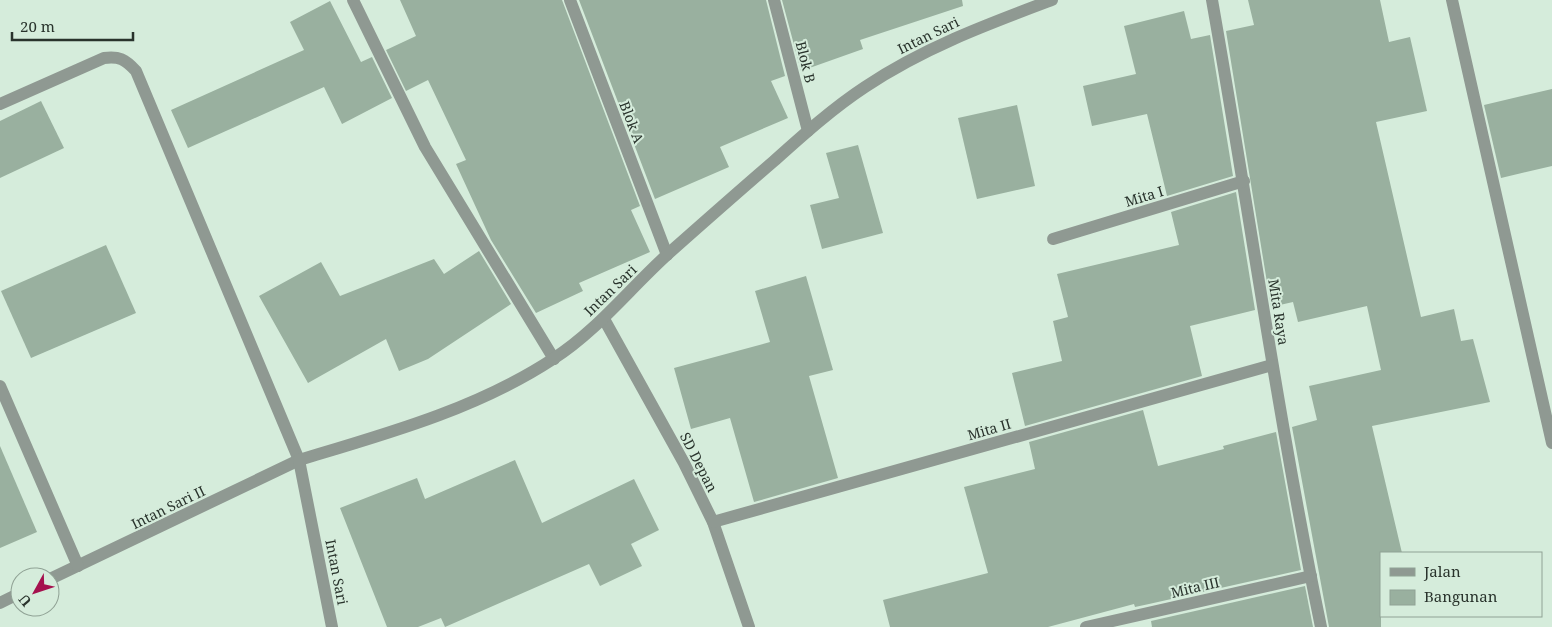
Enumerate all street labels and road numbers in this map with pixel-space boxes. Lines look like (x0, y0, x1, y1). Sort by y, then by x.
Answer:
street label: Intan Sari (894, 12, 962, 58)
street label: Blok B (792, 39, 820, 85)
street label: Blok A (615, 98, 649, 146)
street label: Mita I (1122, 181, 1166, 211)
street label: Intan Sari (580, 260, 641, 320)
street label: Mita Raya (1264, 278, 1294, 347)
street label: Mita II (965, 414, 1013, 444)
street label: SD Depan (676, 429, 722, 495)
street label: Intan Sari II (128, 481, 208, 533)
street label: Intan Sari (321, 538, 353, 607)
street label: Mita III (1169, 572, 1221, 602)

